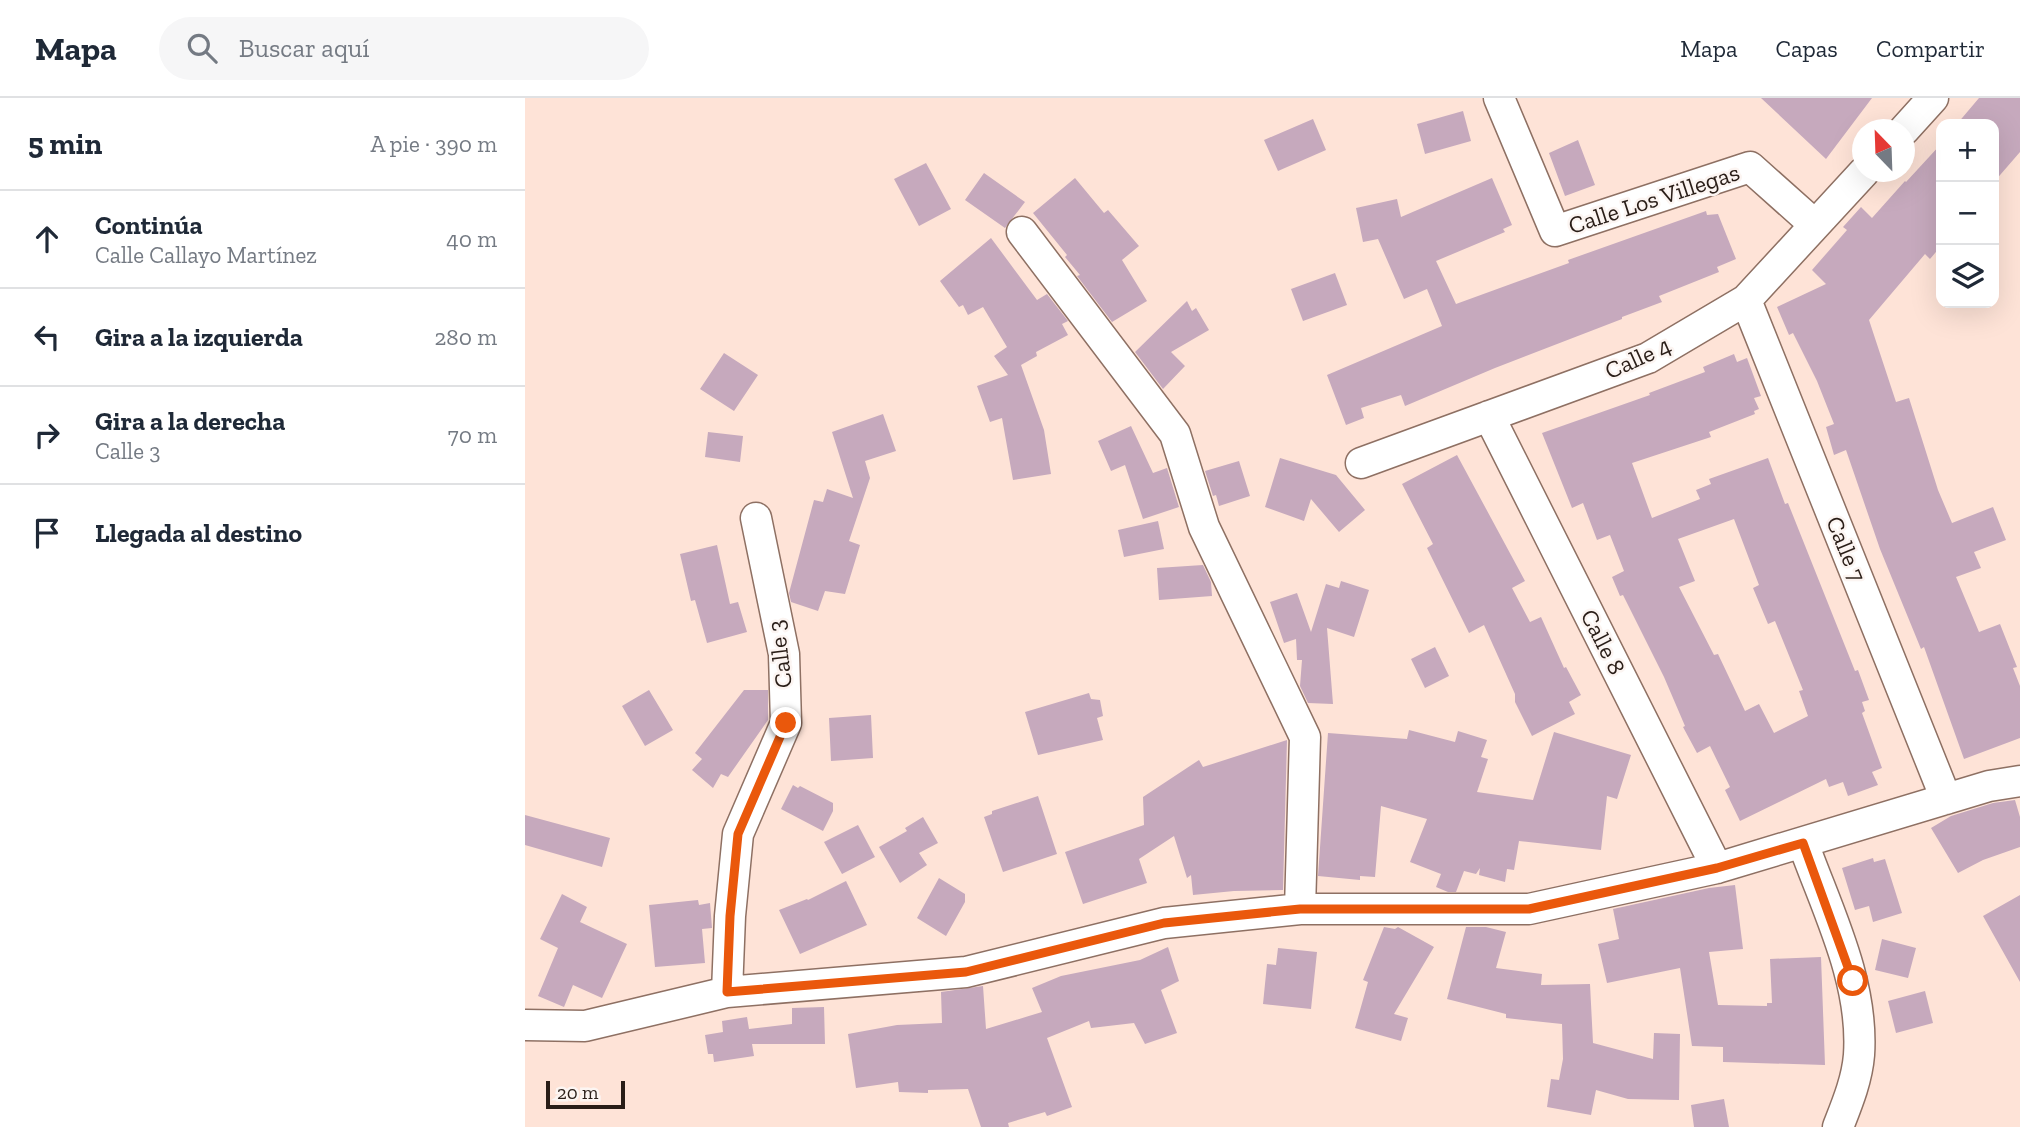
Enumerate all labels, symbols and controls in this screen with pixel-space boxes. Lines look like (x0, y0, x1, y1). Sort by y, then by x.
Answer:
search box (159, 17, 649, 80)
text: Mapa (35, 29, 117, 68)
icon: search (183, 29, 221, 67)
text: Buscar aquí (239, 32, 370, 64)
text: Mapa (1680, 34, 1737, 63)
text: Capas (1775, 34, 1838, 63)
text: Compartir (1876, 34, 1985, 63)
north arrow (1852, 119, 1915, 182)
map controls (1936, 119, 1999, 308)
button: + (1936, 119, 1999, 182)
text: 5 min (28, 126, 102, 162)
text: A pie · 390 m (370, 130, 497, 158)
street label: Calle Los Villegas (1565, 157, 1743, 240)
button: − (1936, 182, 1999, 245)
text: Continúa (95, 209, 203, 241)
icon: ahead (28, 220, 66, 258)
text: 40 m (446, 225, 497, 253)
text: Calle Callayo Martínez (95, 241, 317, 269)
button: layers (1936, 245, 1999, 308)
icon: left (28, 318, 66, 356)
text: Gira a la izquierda (95, 321, 303, 353)
text: 280 m (434, 323, 497, 351)
street label: Calle 4 (1600, 330, 1676, 385)
text: Gira a la derecha (95, 405, 285, 437)
icon: right (28, 416, 66, 454)
text: 70 m (448, 421, 497, 449)
text: Calle 3 (95, 437, 160, 465)
street label: Calle 7 (1820, 512, 1873, 586)
icon: arrive (28, 514, 66, 552)
text: Llegada al destino (95, 517, 302, 549)
street label: Calle 8 (1575, 604, 1632, 679)
street label: Calle 3 (761, 618, 798, 690)
route end (770, 707, 801, 738)
route start (1837, 965, 1868, 996)
scale bar (546, 1078, 625, 1110)
text: 20 m (557, 1081, 598, 1104)

